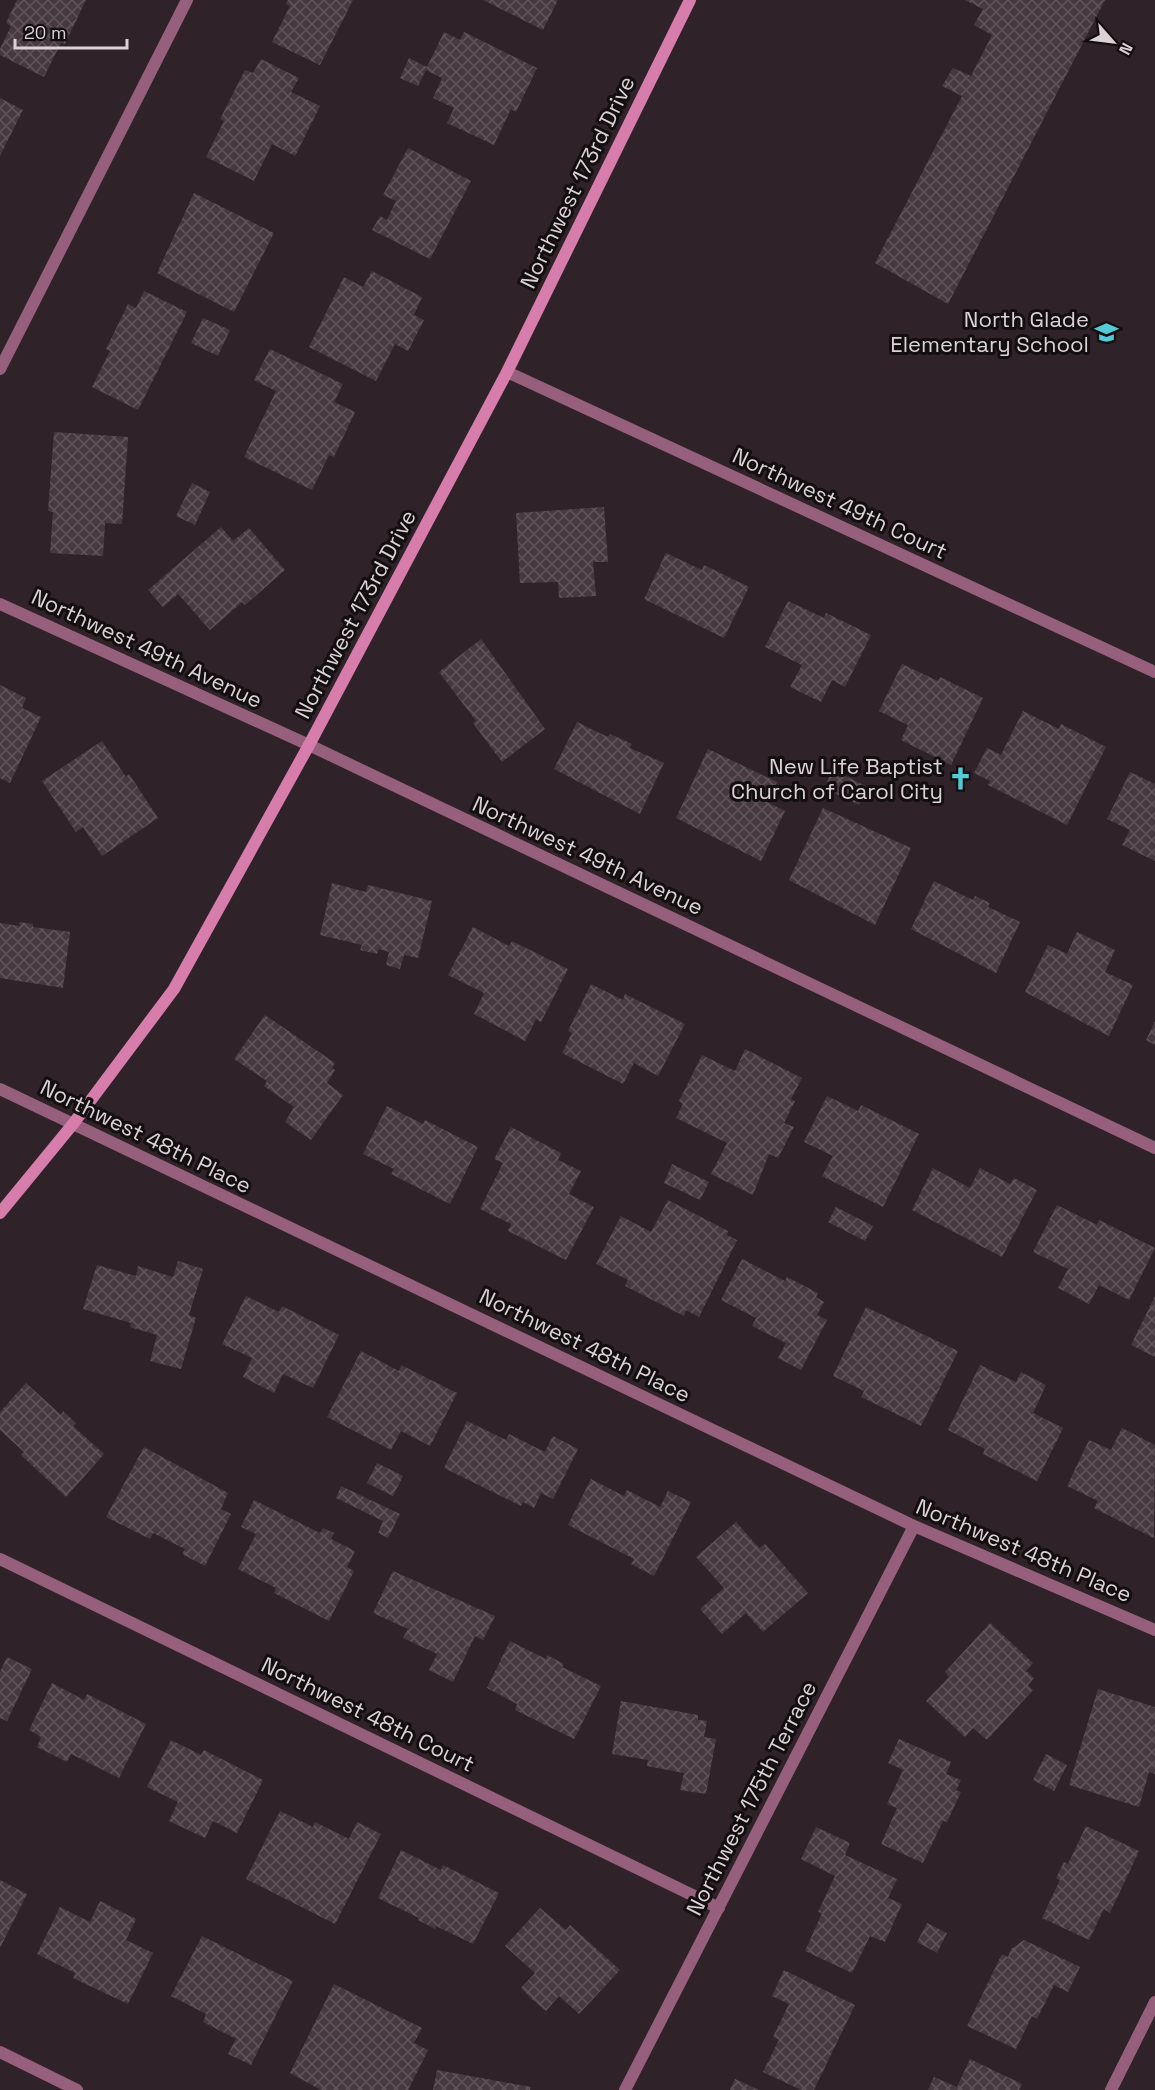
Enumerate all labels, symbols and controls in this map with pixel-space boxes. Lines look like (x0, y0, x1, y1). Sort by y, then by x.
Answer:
scale bar (15, 12, 128, 50)
north arrow (1083, 12, 1143, 72)
text: 20 m (24, 21, 67, 44)
text: N (1114, 39, 1138, 58)
street label: Northwest 173rd Drive (513, 71, 641, 293)
place label: North Glade Elementary School (890, 305, 1089, 358)
school or university icon: North Glade Elementary School (1094, 319, 1120, 345)
street label: Northwest 49th Court (728, 441, 952, 565)
street label: Northwest 173rd Drive (288, 505, 422, 723)
street label: Northwest 49th Avenue (27, 582, 267, 714)
place label: New Life Baptist Church of Carol City (731, 752, 943, 805)
church icon: New Life Baptist Church of Carol City (948, 766, 974, 792)
street label: Northwest 49th Avenue (468, 789, 708, 921)
street label: Northwest 48th Place (36, 1073, 256, 1199)
street label: Northwest 48th Place (475, 1282, 695, 1408)
street label: Northwest 48th Place (912, 1492, 1136, 1608)
street label: Northwest 48th Court (257, 1650, 479, 1778)
street label: Northwest 175th Terrace (680, 1676, 822, 1920)

